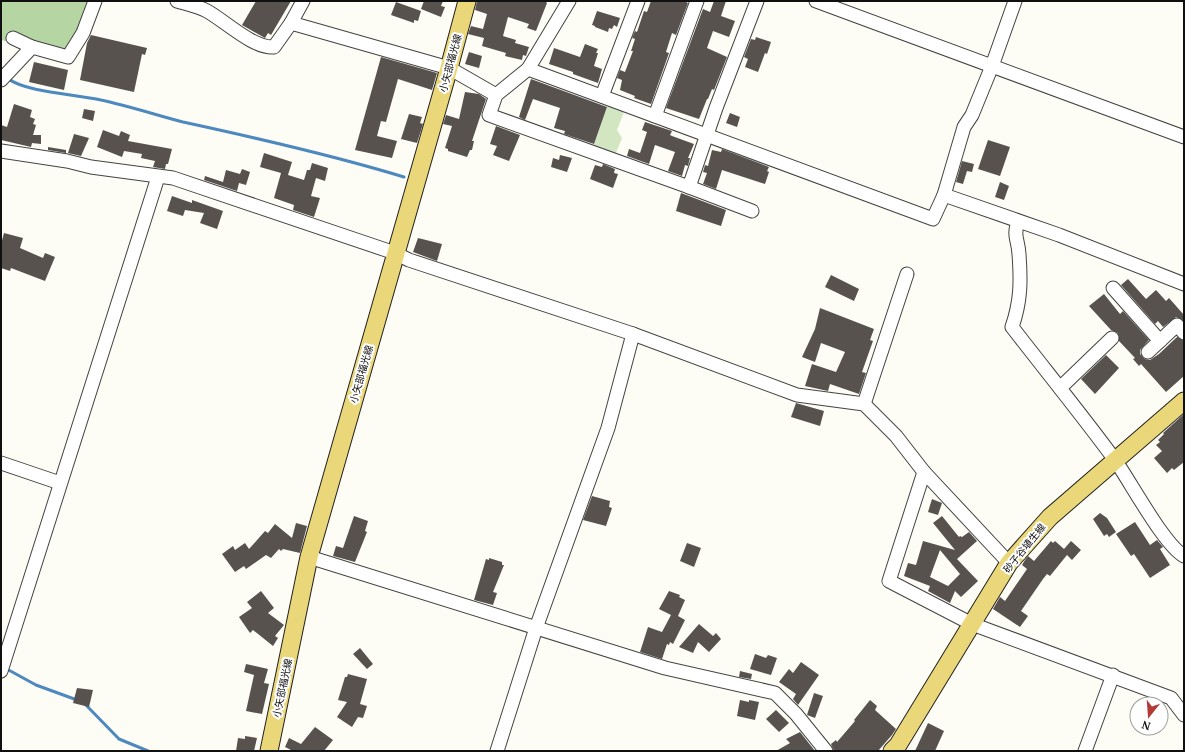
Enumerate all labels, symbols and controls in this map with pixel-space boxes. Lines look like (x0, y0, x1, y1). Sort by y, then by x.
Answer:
street label: 小矢部福光線 (436, 32, 465, 94)
street label: 小矢部福光線 (347, 344, 376, 405)
street label: 砂子谷埴生線 (1000, 521, 1048, 576)
street label: 小矢部福光線 (270, 657, 295, 719)
north arrow (1129, 696, 1169, 736)
text: N (1139, 717, 1152, 733)

